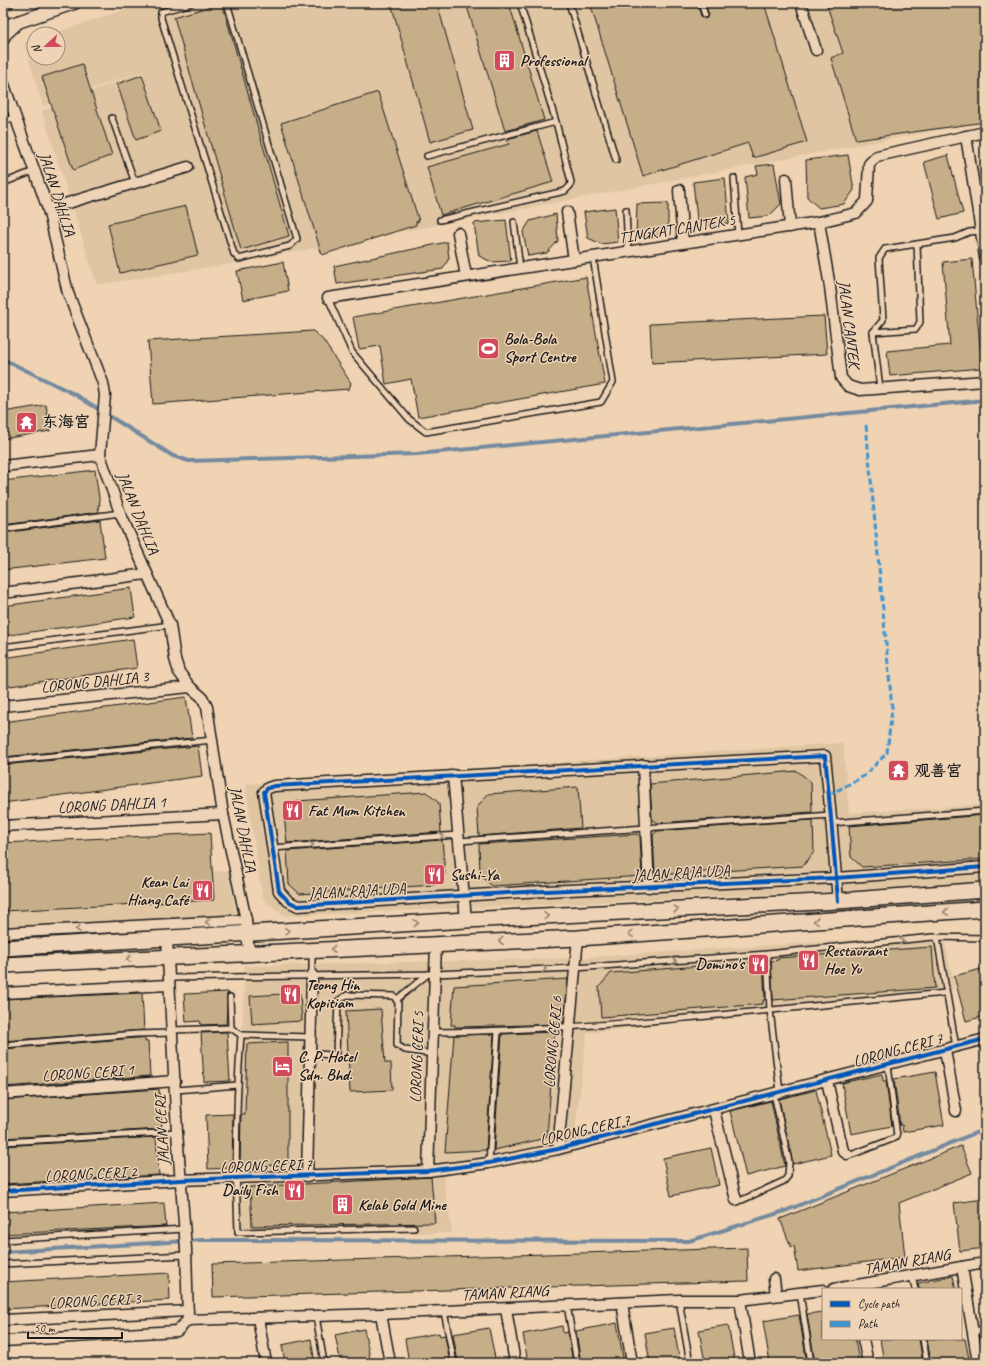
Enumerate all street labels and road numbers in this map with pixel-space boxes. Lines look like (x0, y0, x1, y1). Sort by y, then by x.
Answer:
street label: JALAN DAHLIA (34, 149, 80, 239)
street label: TINGKAT CANTEK 5 (617, 210, 737, 248)
street label: JALAN CANTEK (834, 278, 865, 372)
street label: JALAN DAHLIA (112, 468, 164, 558)
street label: LORONG DAHLIA 3 (40, 666, 152, 698)
street label: JALAN DAHLIA (225, 783, 261, 875)
street label: LORONG DAHLIA 1 (58, 792, 167, 818)
street label: JALAN RAJA UDA (631, 860, 731, 886)
street label: JALAN RAJA UDA (307, 878, 407, 904)
street label: LORONG CERI 6 (539, 995, 567, 1089)
street label: LORONG CERI 5 (405, 1010, 429, 1103)
street label: LORONG CERI 7 (851, 1028, 946, 1072)
street label: LORONG CERI 1 (41, 1060, 135, 1086)
street label: JALAN CERI (150, 1091, 174, 1167)
street label: LORONG CERI 7 (538, 1110, 633, 1150)
street label: LORONG CERI 7 (220, 1154, 313, 1178)
street label: LORONG CERI 2 (45, 1162, 139, 1186)
street label: TAMAN RIANG (863, 1244, 953, 1279)
street label: TAMAN RIANG (461, 1281, 551, 1305)
street label: LORONG CERI 3 (49, 1289, 143, 1313)

